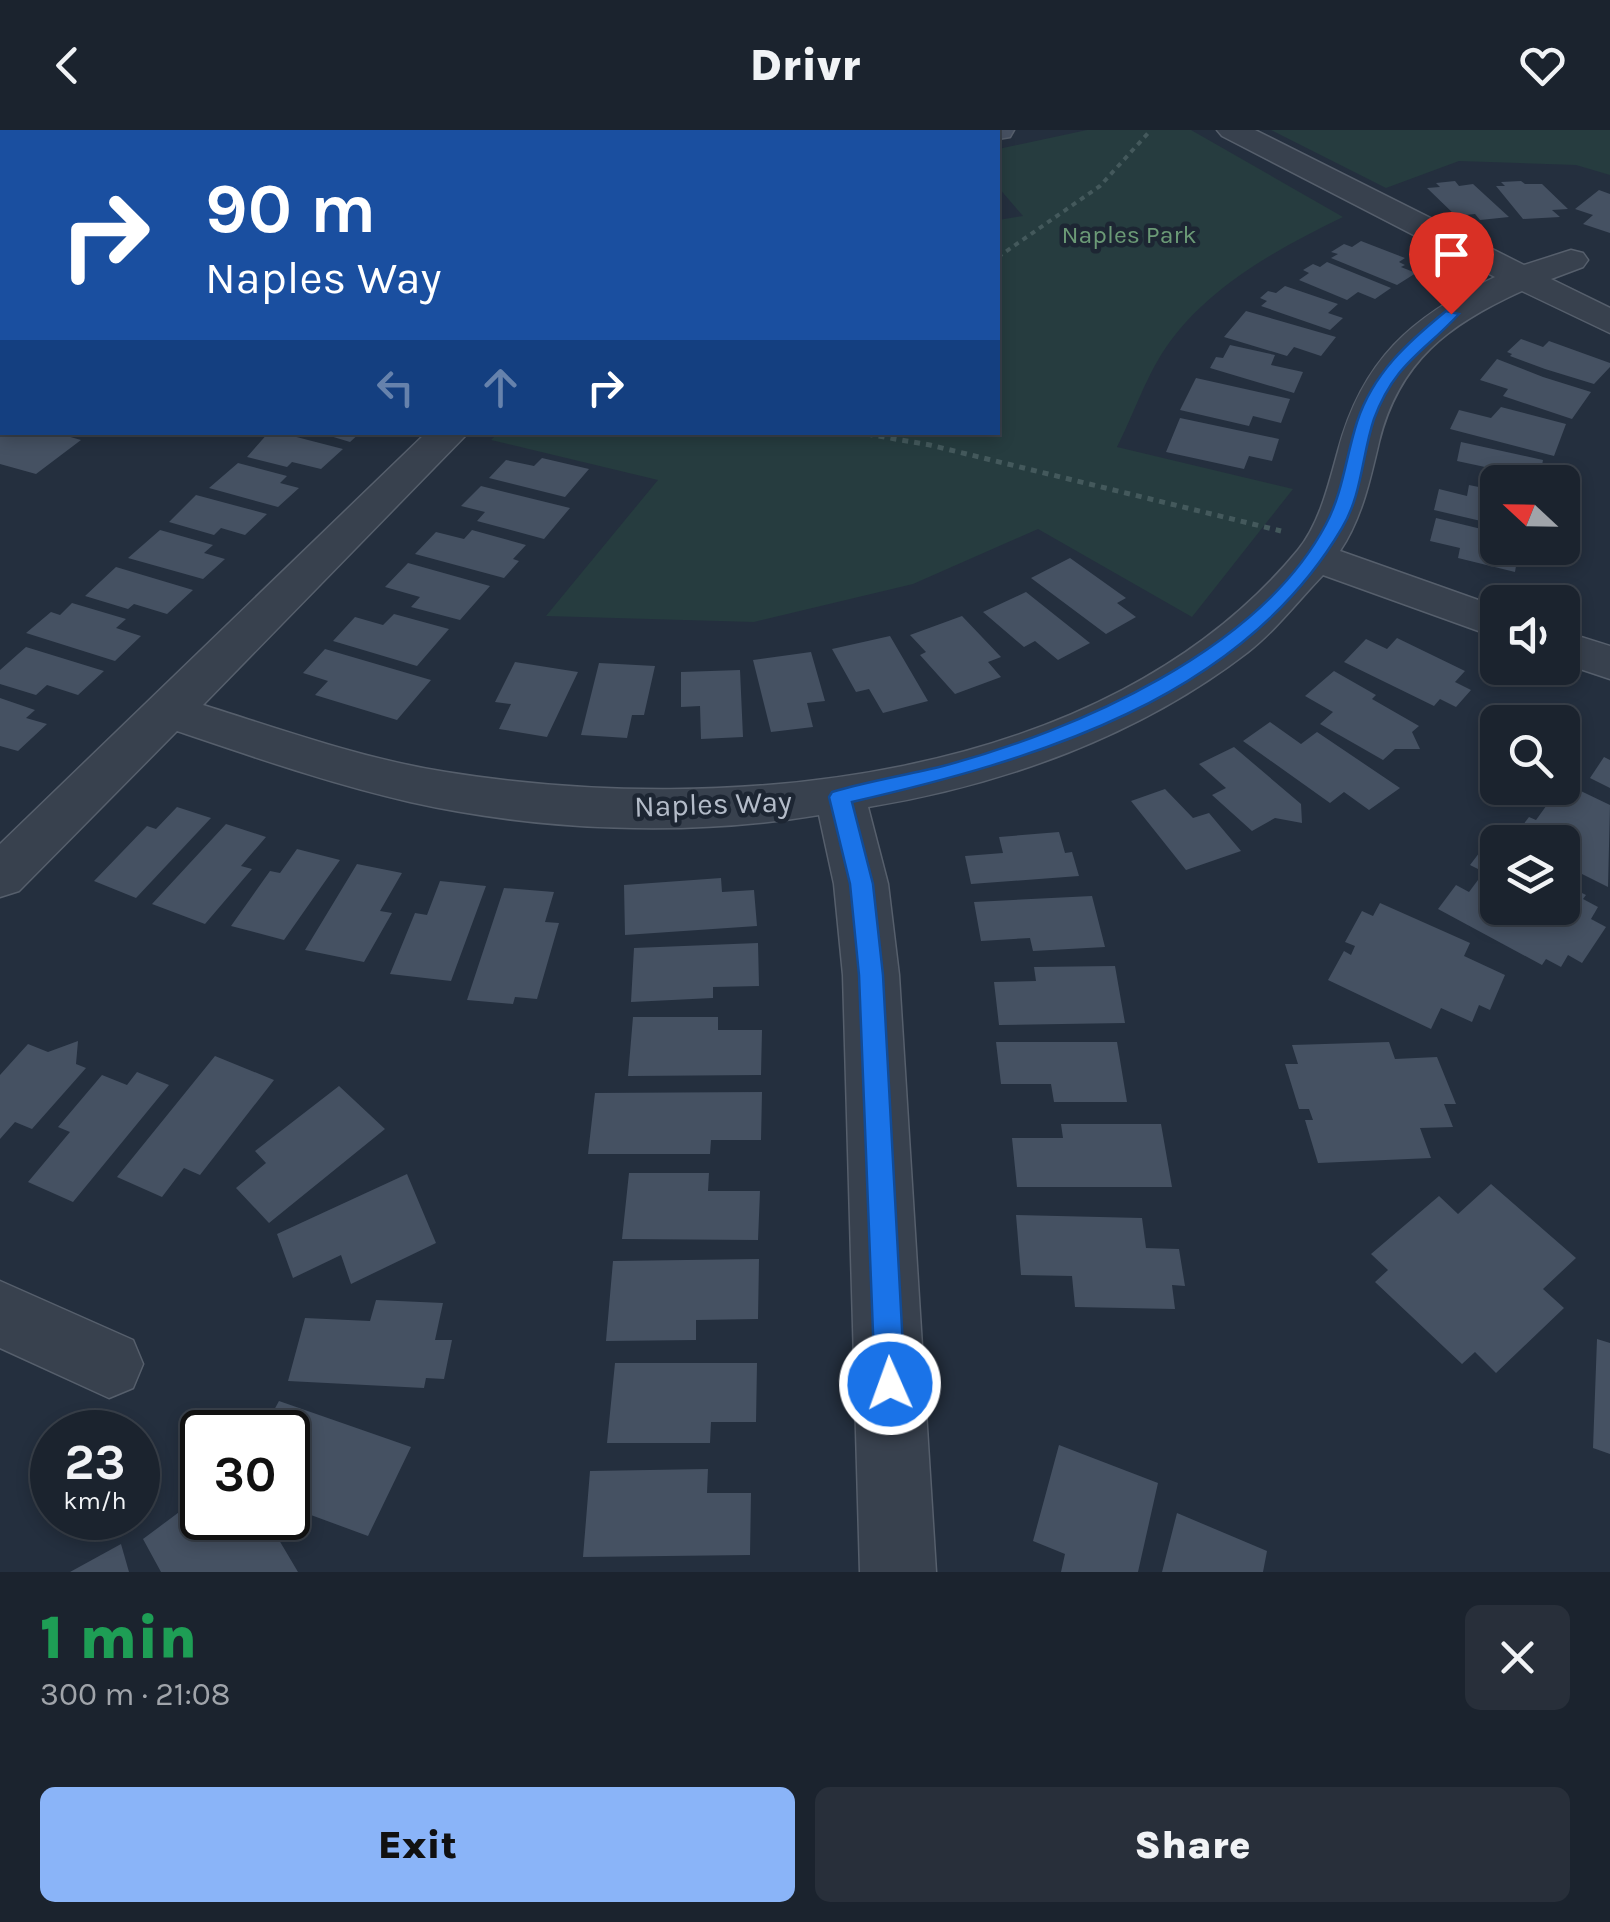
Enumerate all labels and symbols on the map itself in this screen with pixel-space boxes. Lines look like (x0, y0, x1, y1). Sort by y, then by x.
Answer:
pin (1409, 212, 1494, 315)
park label: Naples Park (1061, 220, 1197, 249)
north arrow (1480, 465, 1580, 565)
street label: Naples Way (634, 783, 792, 825)
position arrow (838, 1332, 942, 1436)
speed limit sign: 30 (180, 1410, 310, 1540)

